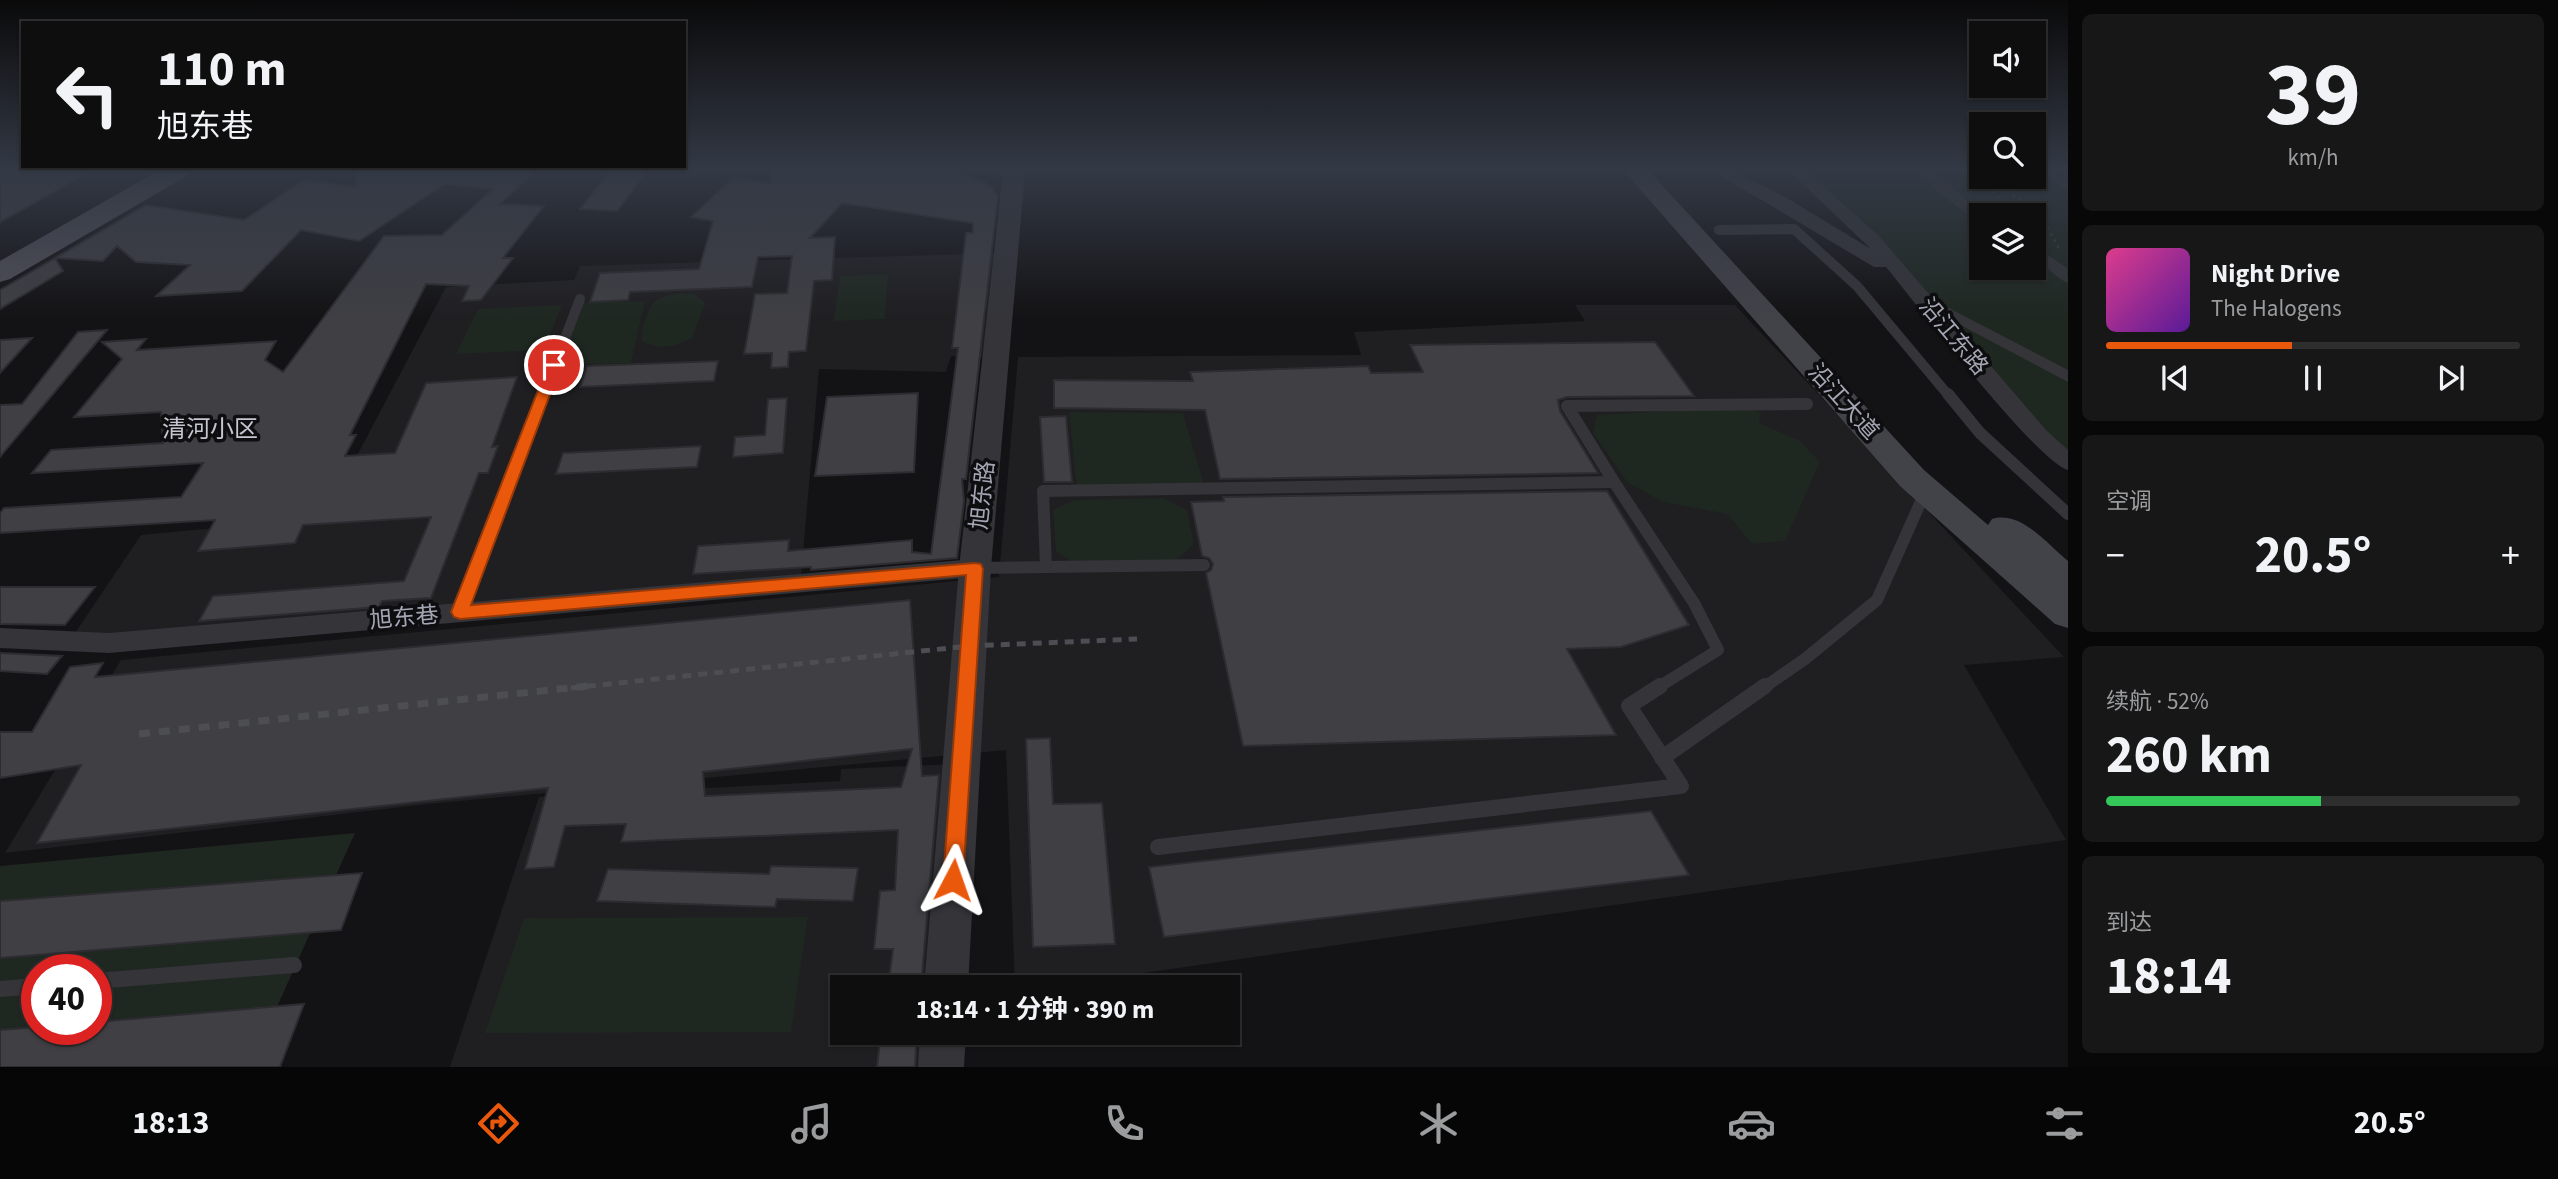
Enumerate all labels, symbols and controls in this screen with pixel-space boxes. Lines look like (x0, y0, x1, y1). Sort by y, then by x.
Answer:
map controls (1969, 21, 2046, 280)
button: sound (1969, 21, 2046, 98)
text: 39 (2265, 31, 2361, 160)
text: 110 m (157, 35, 286, 105)
icon: left (42, 49, 133, 140)
text: 旭东巷 (157, 104, 253, 150)
button: search (1969, 112, 2046, 189)
text: km/h (2287, 141, 2339, 174)
button: layers (1969, 203, 2046, 280)
text: Night Drive (2211, 255, 2340, 292)
street label: 沿江东路 (1911, 290, 1996, 382)
text: The Halogens (2211, 292, 2342, 325)
pin (524, 335, 584, 395)
icon: arrive (535, 346, 573, 384)
street label: 沿江大道 (1801, 356, 1887, 447)
icon: previous (2156, 359, 2194, 397)
icon: pause (2294, 359, 2332, 397)
icon: next (2432, 359, 2470, 397)
district label: 清河小区 (162, 412, 258, 447)
street label: 旭东路 (962, 459, 1003, 531)
text: 空调 (2106, 485, 2152, 518)
text: 20.5° (2255, 519, 2371, 593)
text: − (2106, 529, 2125, 583)
text: + (2501, 529, 2520, 583)
street label: 旭东巷 (368, 598, 440, 637)
text: 续航 · 52% (2106, 685, 2209, 718)
text: 260 km (2106, 719, 2272, 793)
position arrow (916, 843, 990, 917)
text: 到达 (2106, 906, 2152, 939)
text: 18:14 (2106, 940, 2231, 1014)
speed limit sign: 40 (21, 954, 112, 1045)
text: 18:14 · 1 分钟 · 390 m (916, 991, 1154, 1028)
icon: directions (474, 1099, 523, 1148)
icon: music (787, 1099, 836, 1148)
icon: phone (1100, 1099, 1149, 1148)
icon: climate (1414, 1099, 1463, 1148)
icon: car (1727, 1099, 1776, 1148)
icon: filters (2040, 1099, 2089, 1148)
text: 18:13 (132, 1100, 209, 1146)
text: 20.5° (2354, 1100, 2426, 1146)

